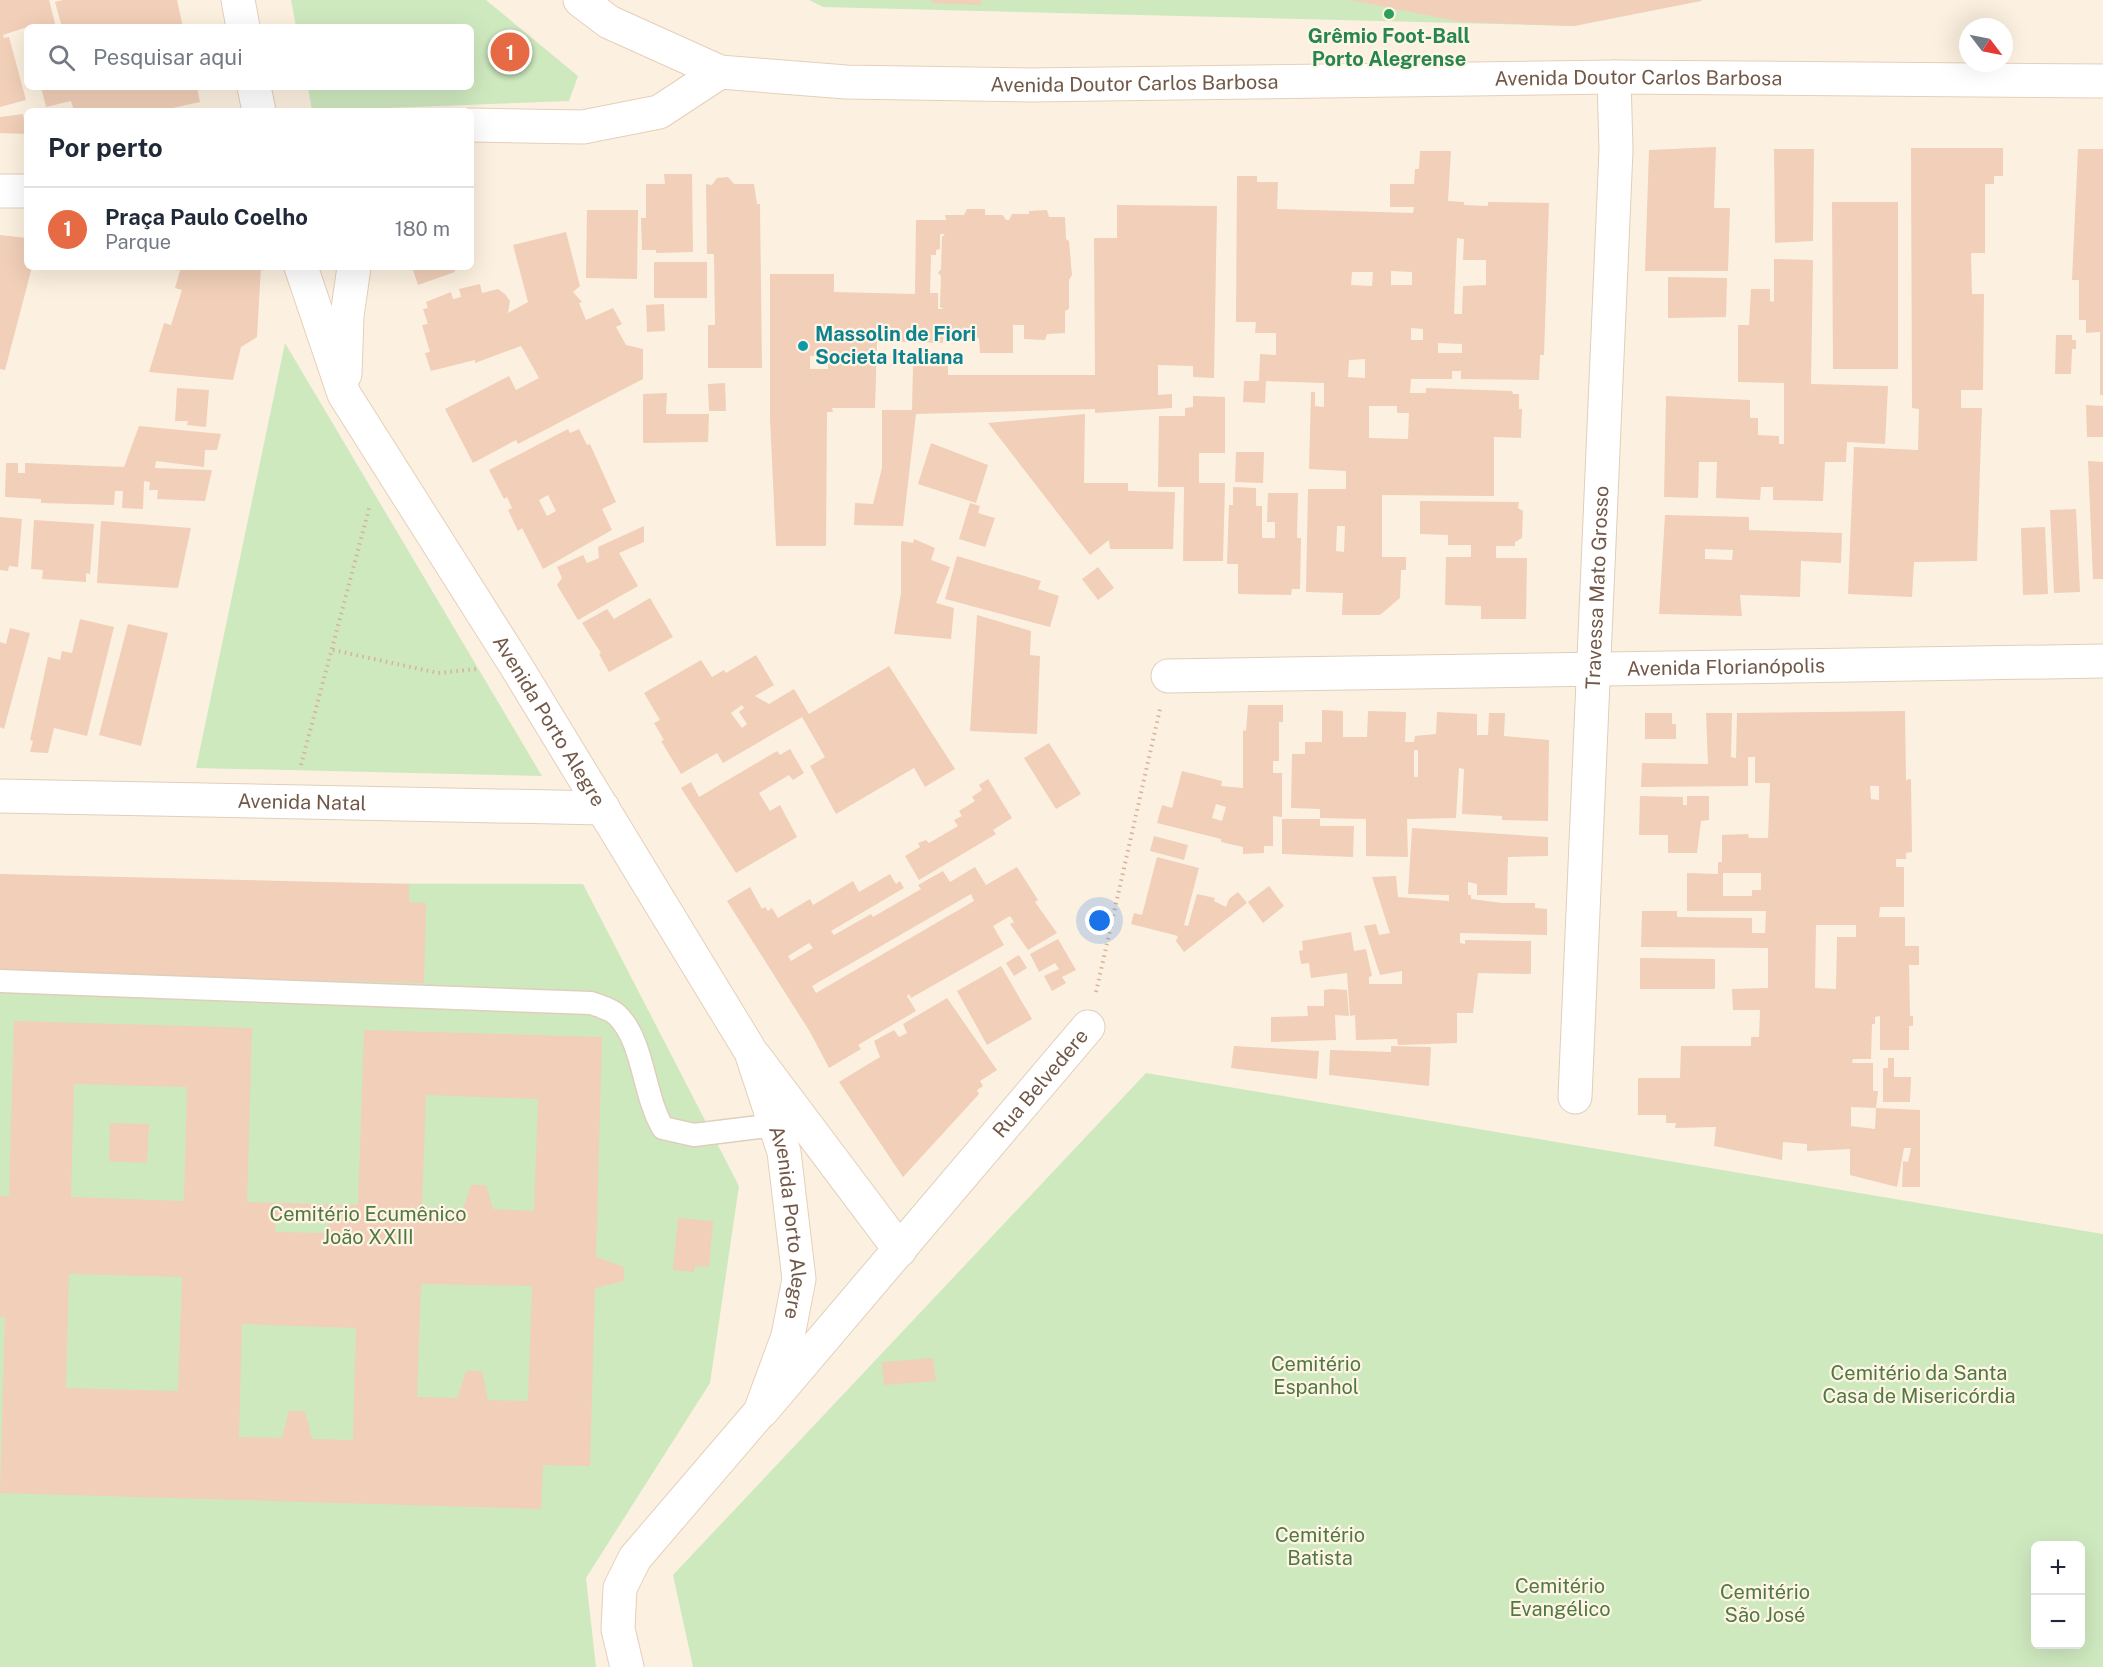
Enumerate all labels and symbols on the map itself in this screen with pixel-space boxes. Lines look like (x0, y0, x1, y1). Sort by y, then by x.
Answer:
marker: Grêmio Foot-Ball Porto Alegrense (1382, 7, 1396, 21)
north arrow (1959, 18, 2013, 72)
place label: Grêmio Foot-Ball Porto Alegrense (1308, 24, 1470, 71)
pin: 1 (490, 29, 530, 74)
street label: Avenida Doutor Carlos Barbosa (1494, 65, 1782, 91)
street label: Avenida Doutor Carlos Barbosa (990, 70, 1279, 97)
place label: Massolin de Fiori Societa Italiana (815, 322, 976, 369)
marker: Massolin de Fiori Societa Italiana (796, 339, 810, 353)
street label: Travessa Mato Grosso (1581, 485, 1613, 690)
street label: Avenida Porto Alegre (488, 631, 611, 811)
street label: Avenida Florianópolis (1627, 653, 1825, 681)
street label: Avenida Natal (237, 789, 367, 815)
your location (1085, 906, 1114, 935)
street label: Rua Belvedere (987, 1024, 1093, 1142)
street label: Avenida Porto Alegre (764, 1122, 811, 1322)
park label: Cemitério Ecumênico João XXIII (269, 1202, 467, 1249)
park label: Cemitério Espanhol (1271, 1352, 1361, 1399)
park label: Cemitério da Santa Casa de Misericórdia (1822, 1361, 2016, 1408)
park label: Cemitério Batista (1275, 1523, 1365, 1570)
park label: Cemitério Evangélico (1509, 1574, 1611, 1621)
park label: Cemitério São José (1720, 1580, 1810, 1627)

